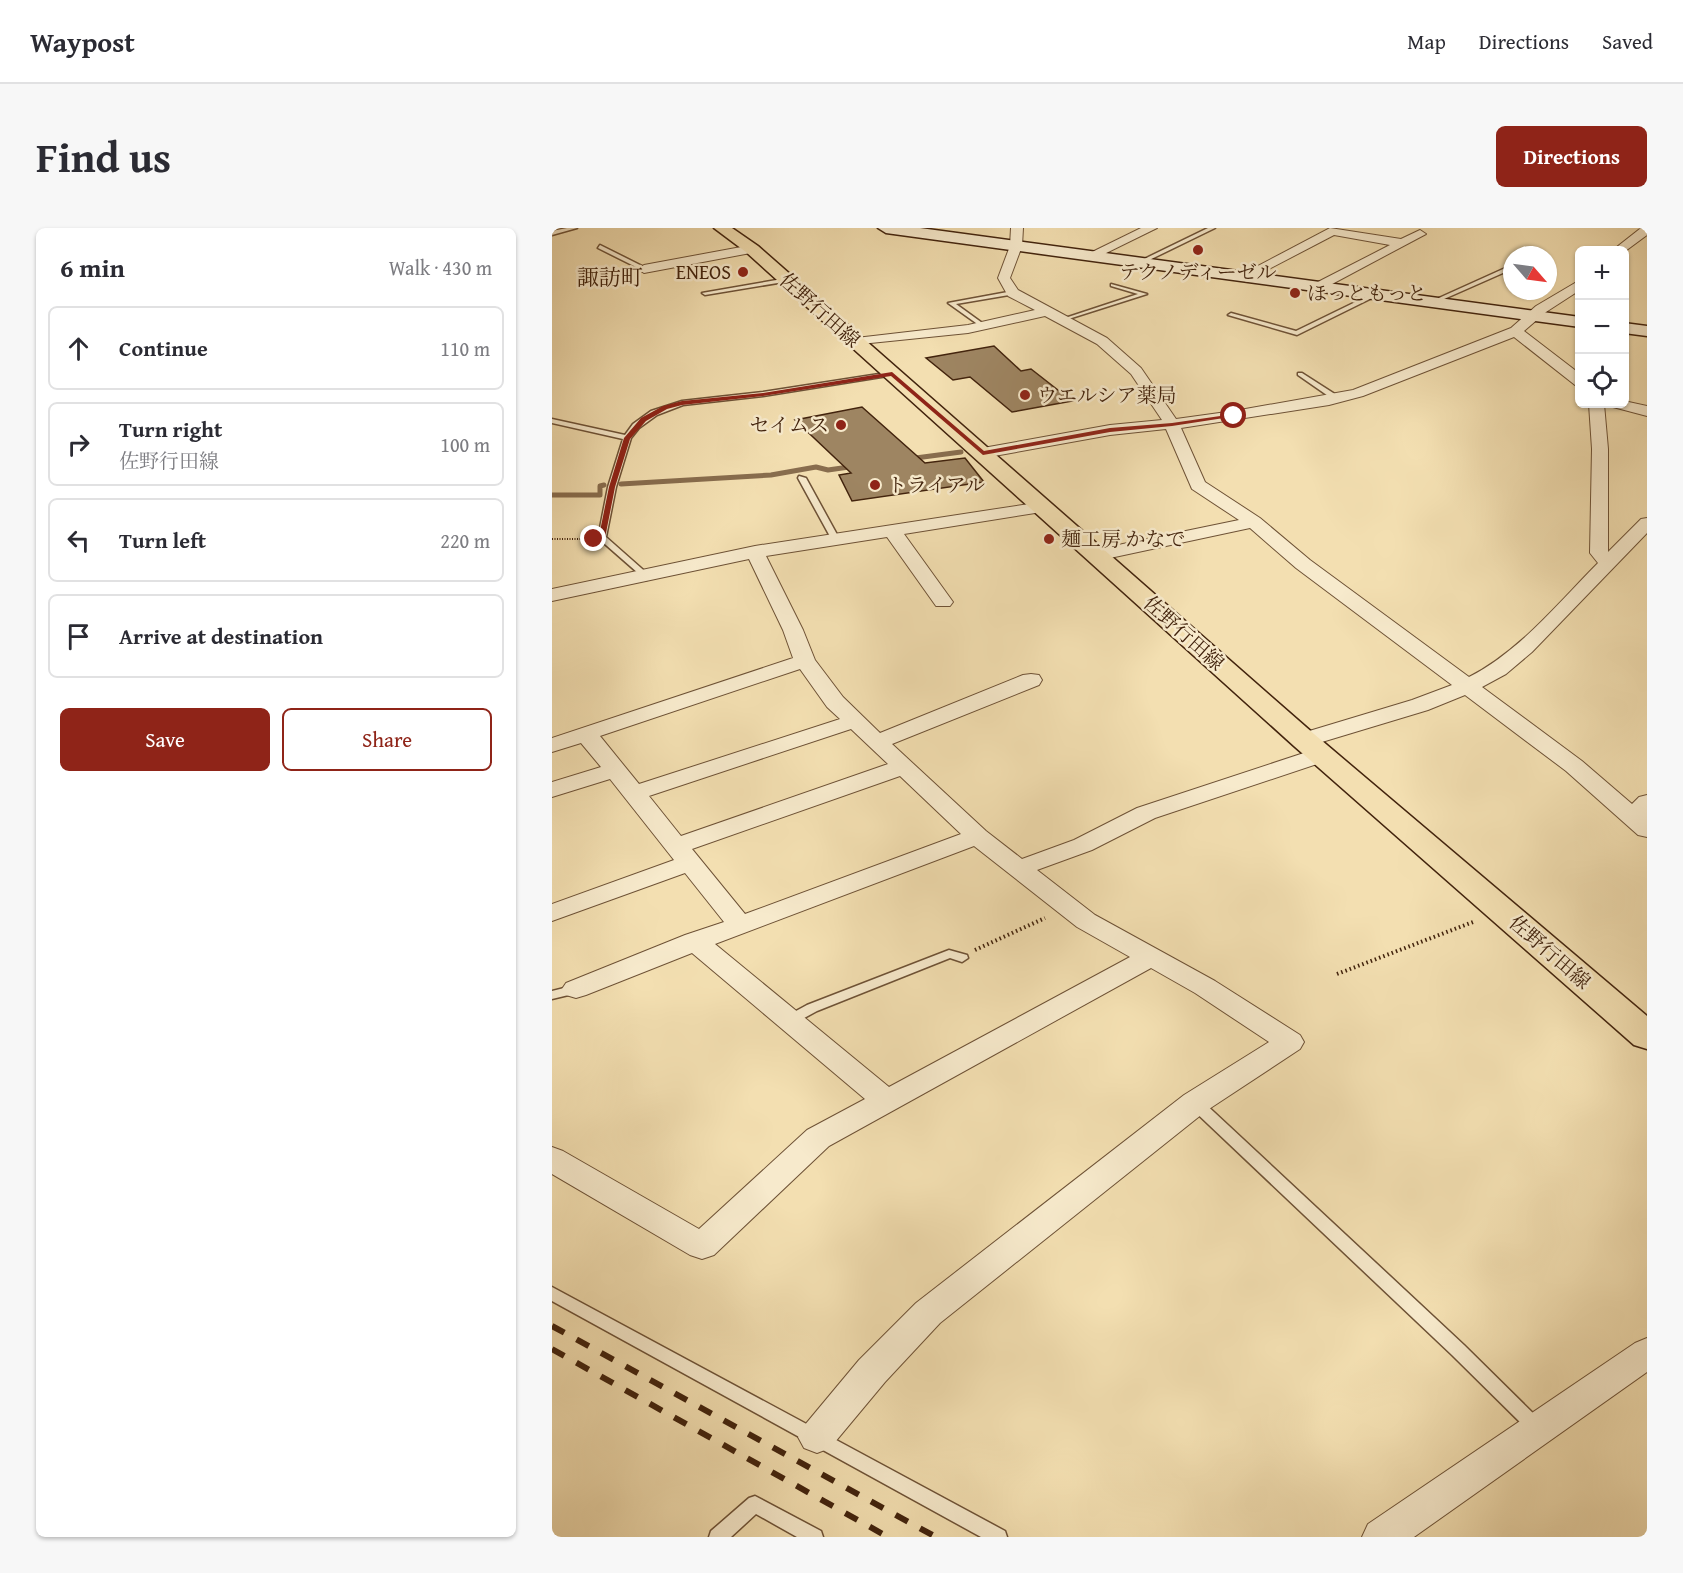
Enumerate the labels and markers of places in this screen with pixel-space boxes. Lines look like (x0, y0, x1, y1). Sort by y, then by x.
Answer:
marker: テクノディーゼル (1191, 243, 1205, 257)
place label: ENEOS (676, 257, 731, 286)
place label: テクノディーゼル (1120, 257, 1276, 286)
marker: ENEOS (736, 265, 750, 279)
place label: ほっともっと (1307, 278, 1427, 307)
marker: ほっともっと (1288, 286, 1302, 300)
place label: ウエルシア薬局 (1037, 380, 1177, 409)
marker: ウエルシア薬局 (1018, 388, 1032, 402)
place label: セイムス (750, 410, 829, 439)
marker: セイムス (834, 418, 848, 432)
place label: トライアル (887, 470, 985, 499)
marker: トライアル (868, 478, 882, 492)
place label: 麺工房 かなで (1061, 524, 1185, 553)
marker: 麺工房 かなで (1042, 532, 1056, 546)

